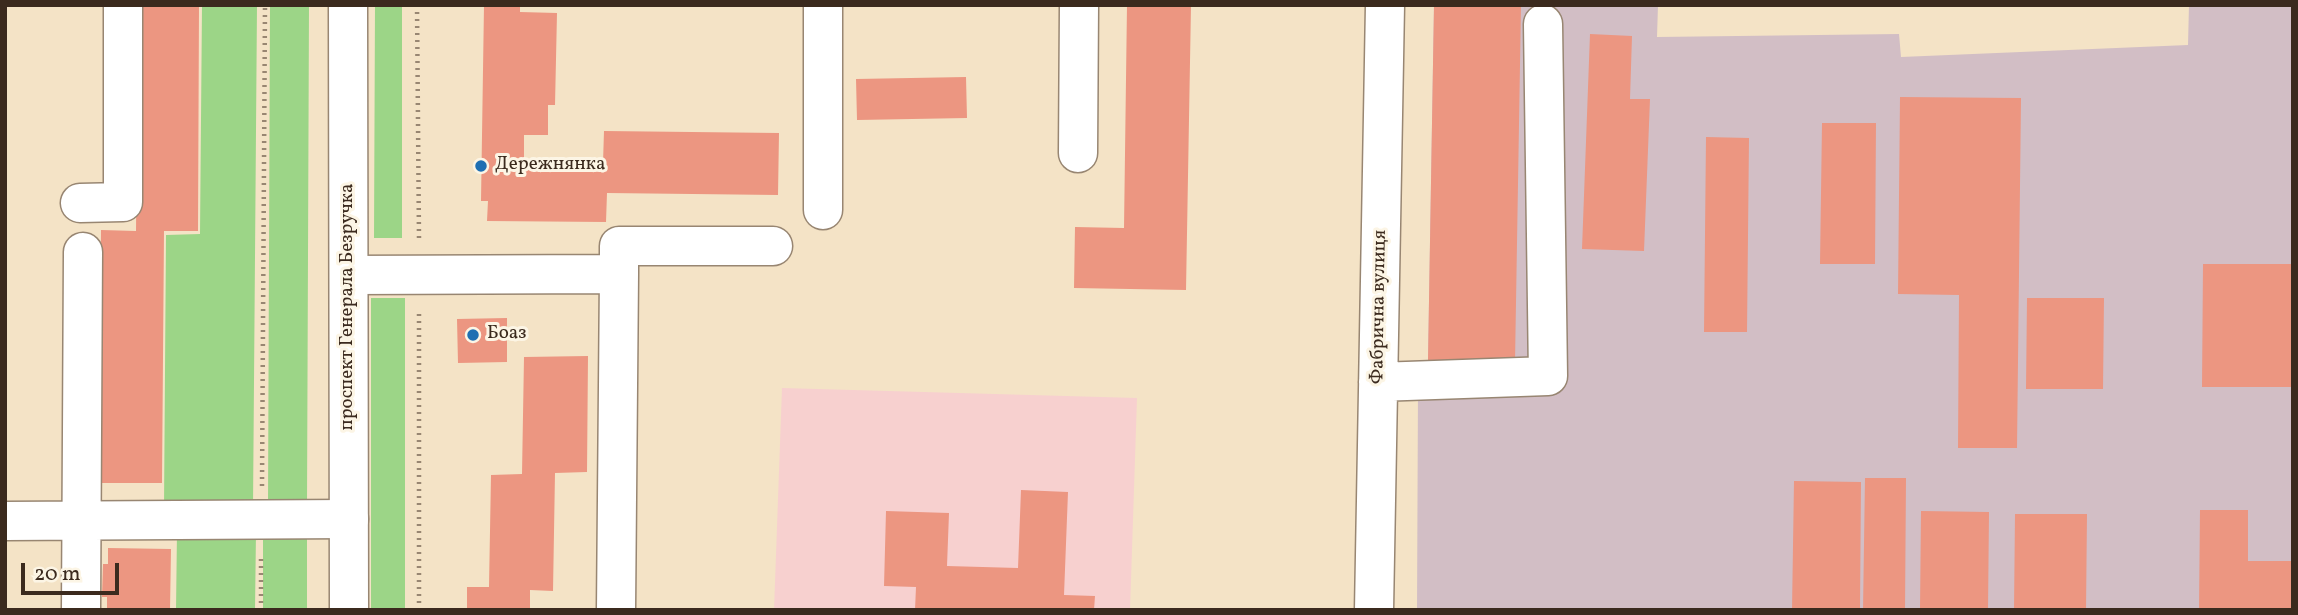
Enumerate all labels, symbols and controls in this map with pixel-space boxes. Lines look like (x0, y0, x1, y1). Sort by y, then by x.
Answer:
place label: Дережнянка (495, 155, 605, 177)
marker: Дережнянка (473, 158, 489, 174)
street label: проспект Генерала Безручка (338, 184, 360, 430)
street label: Фабрична вулиця (1367, 230, 1393, 384)
place label: Боаз (487, 324, 527, 346)
marker: Боаз (465, 327, 481, 343)
scale bar (24, 548, 122, 592)
text: 20 m (34, 560, 80, 589)

